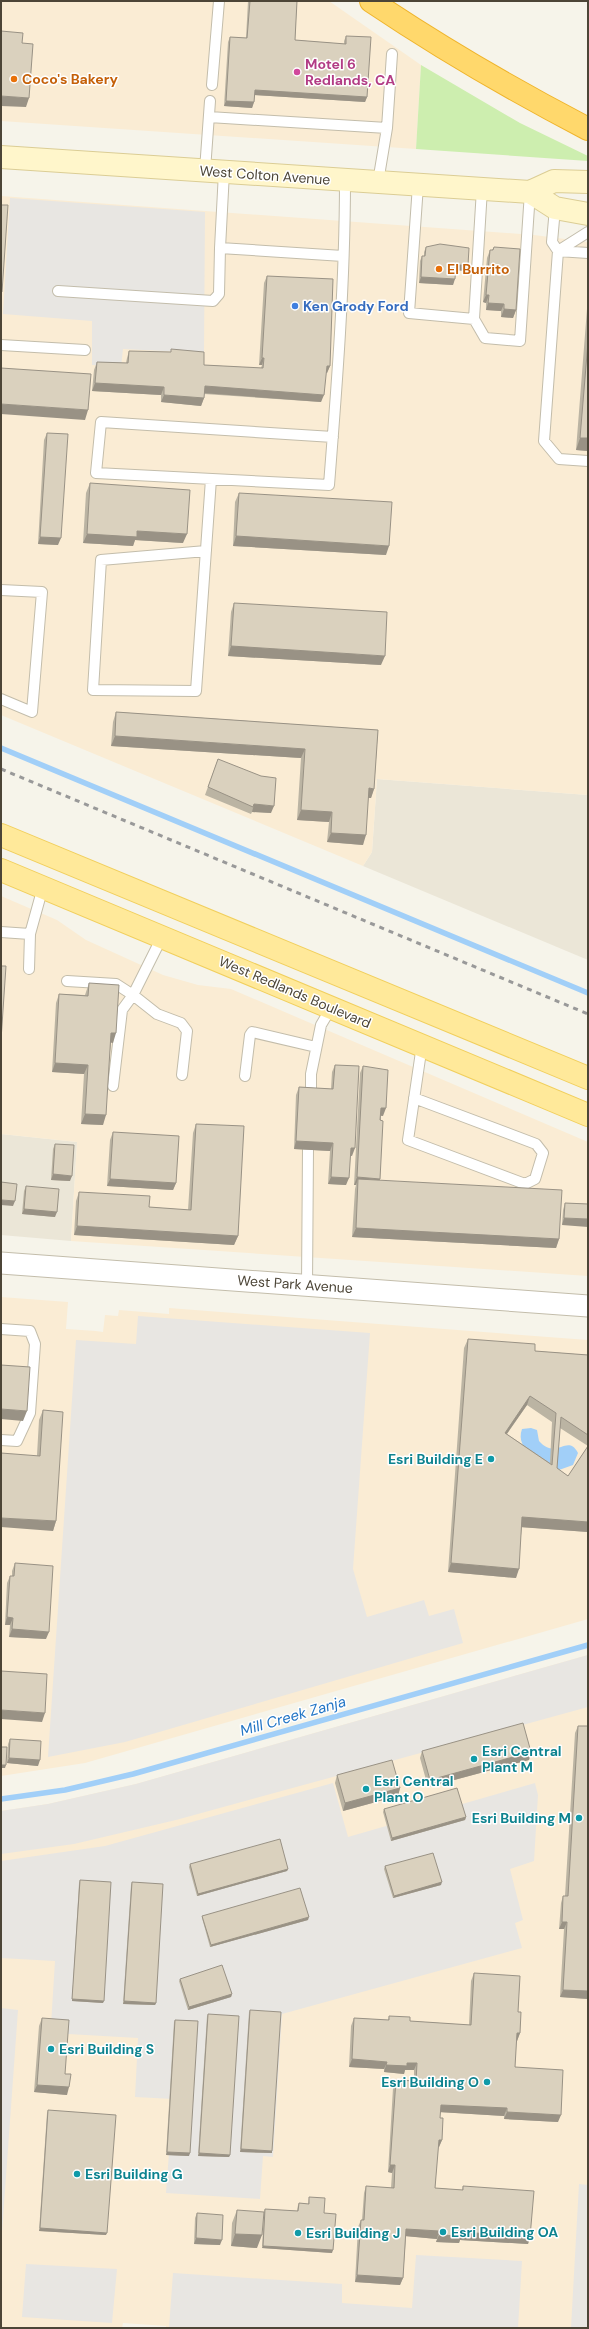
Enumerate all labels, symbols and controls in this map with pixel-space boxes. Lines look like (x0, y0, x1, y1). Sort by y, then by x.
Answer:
place label: Motel 6 Redlands, CA (305, 55, 395, 89)
marker: Motel 6 Redlands, CA (292, 67, 302, 77)
place label: Coco's Bakery (22, 70, 118, 88)
marker: Coco's Bakery (9, 74, 19, 84)
street label: West Colton Avenue (199, 161, 331, 189)
place label: El Burrito (447, 260, 509, 278)
marker: El Burrito (434, 264, 444, 274)
place label: Ken Grody Ford (303, 297, 409, 315)
marker: Ken Grody Ford (290, 301, 300, 311)
street label: West Redlands Boulevard (216, 952, 374, 1032)
street label: West Park Avenue (237, 1271, 353, 1297)
place label: Esri Building E (388, 1450, 483, 1468)
marker: Esri Building E (486, 1454, 496, 1464)
water label: Mill Creek Zanja (238, 1691, 348, 1741)
place label: Esri Central Plant M (482, 1742, 562, 1776)
marker: Esri Central Plant M (469, 1754, 479, 1764)
place label: Esri Central Plant O (374, 1772, 454, 1806)
marker: Esri Central Plant O (361, 1784, 371, 1794)
place label: Esri Building M (472, 1809, 571, 1827)
marker: Esri Building M (574, 1813, 584, 1823)
place label: Esri Building S (59, 2040, 154, 2058)
marker: Esri Building S (46, 2044, 56, 2054)
place label: Esri Building O (381, 2073, 479, 2091)
marker: Esri Building O (482, 2077, 492, 2087)
place label: Esri Building G (85, 2165, 183, 2183)
marker: Esri Building G (72, 2169, 82, 2179)
place label: Esri Building OA (451, 2223, 558, 2241)
place label: Esri Building J (306, 2224, 400, 2242)
marker: Esri Building OA (438, 2227, 448, 2237)
marker: Esri Building J (293, 2228, 303, 2238)

